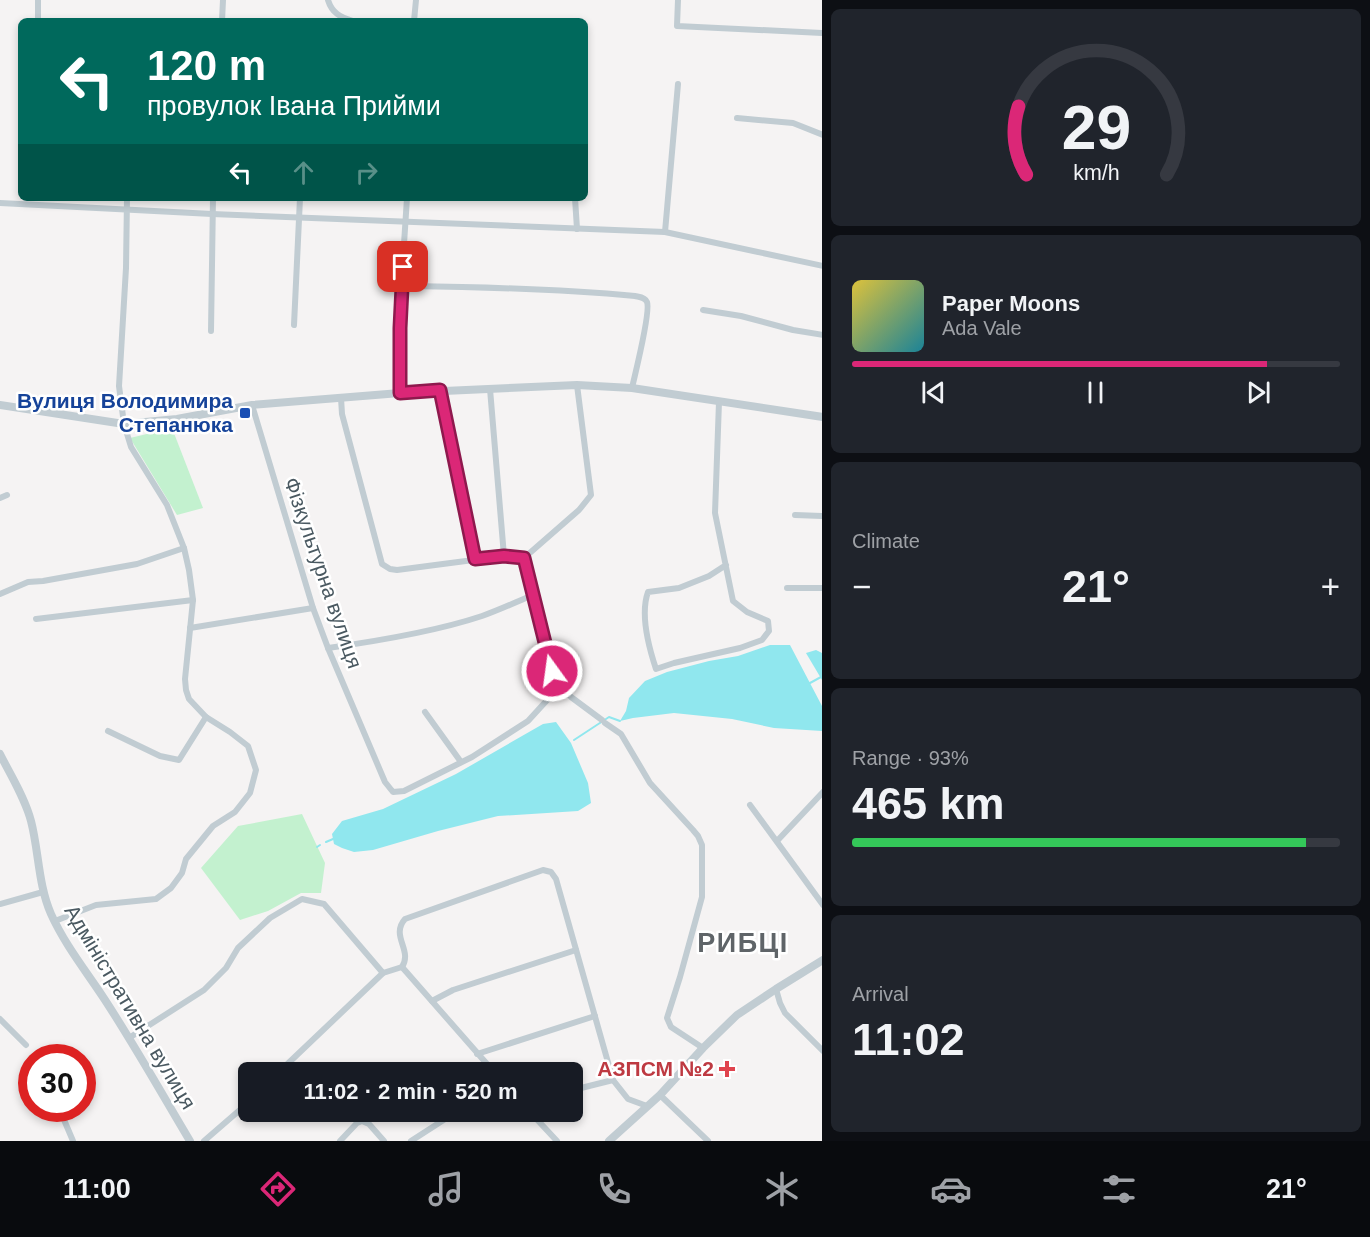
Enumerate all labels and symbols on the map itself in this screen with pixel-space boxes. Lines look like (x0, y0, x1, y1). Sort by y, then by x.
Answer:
pin (377, 241, 428, 292)
place label: Вулиця Володимира Степанюка (17, 389, 233, 436)
marker: Вулиця Володимира Степанюка (238, 406, 252, 420)
street label: Фізкультурна вулиця (280, 474, 367, 671)
position arrow (520, 639, 584, 703)
street label: Адміністративна вулиця (60, 900, 201, 1113)
district label: РИБЦІ (697, 928, 789, 958)
speed limit sign: 30 (18, 1044, 96, 1122)
place label: АЗПСМ №2 (597, 1057, 714, 1080)
marker: АЗПСМ №2 (718, 1060, 736, 1078)

